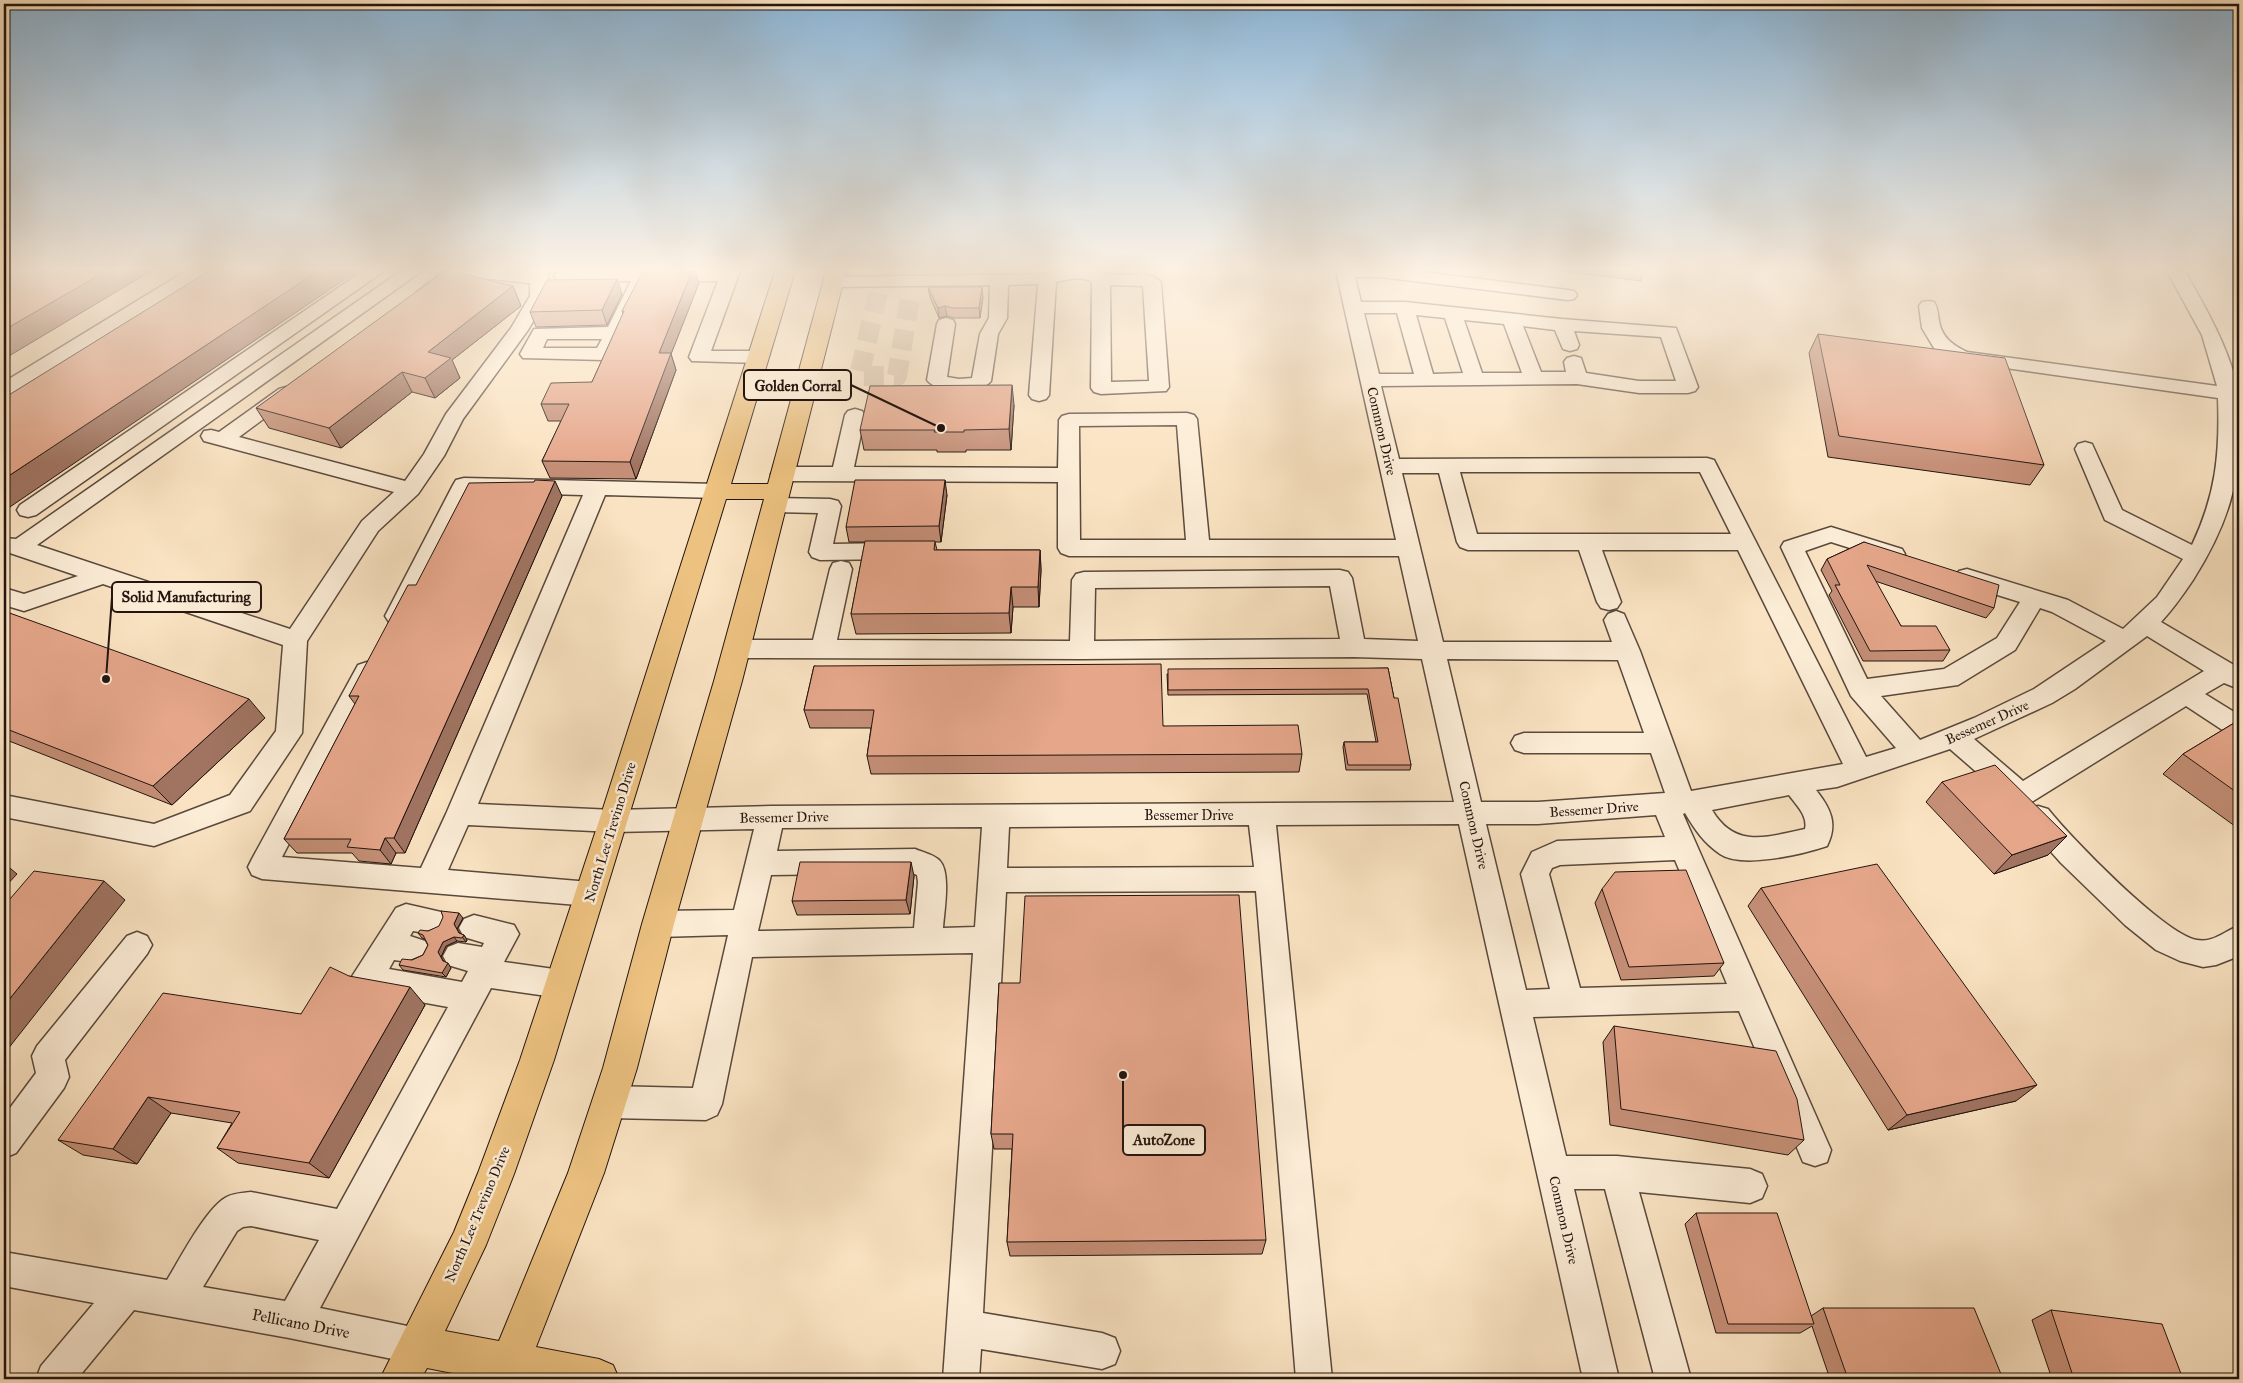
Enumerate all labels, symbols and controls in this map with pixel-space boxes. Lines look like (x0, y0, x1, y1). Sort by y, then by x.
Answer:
callout: Golden Corral (744, 370, 851, 400)
text: Golden Corral (754, 377, 843, 395)
street label: Common Drive (1363, 385, 1400, 477)
callout: Solid Manufacturing (112, 582, 261, 612)
text: Solid Manufacturing (122, 588, 251, 607)
street label: Bessemer Drive (1943, 696, 2032, 748)
street label: North Lee Trevino Drive (581, 760, 640, 904)
street label: Common Drive (1455, 779, 1492, 871)
street label: Bessemer Drive (1549, 798, 1639, 821)
street label: Bessemer Drive (1144, 807, 1234, 824)
street label: Bessemer Drive (739, 808, 829, 827)
callout: AutoZone (1123, 1125, 1205, 1155)
text: AutoZone (1132, 1131, 1196, 1149)
street label: North Lee Trevino Drive (441, 1144, 514, 1285)
street label: Common Drive (1545, 1174, 1582, 1266)
street label: Pellicano Drive (250, 1305, 352, 1342)

